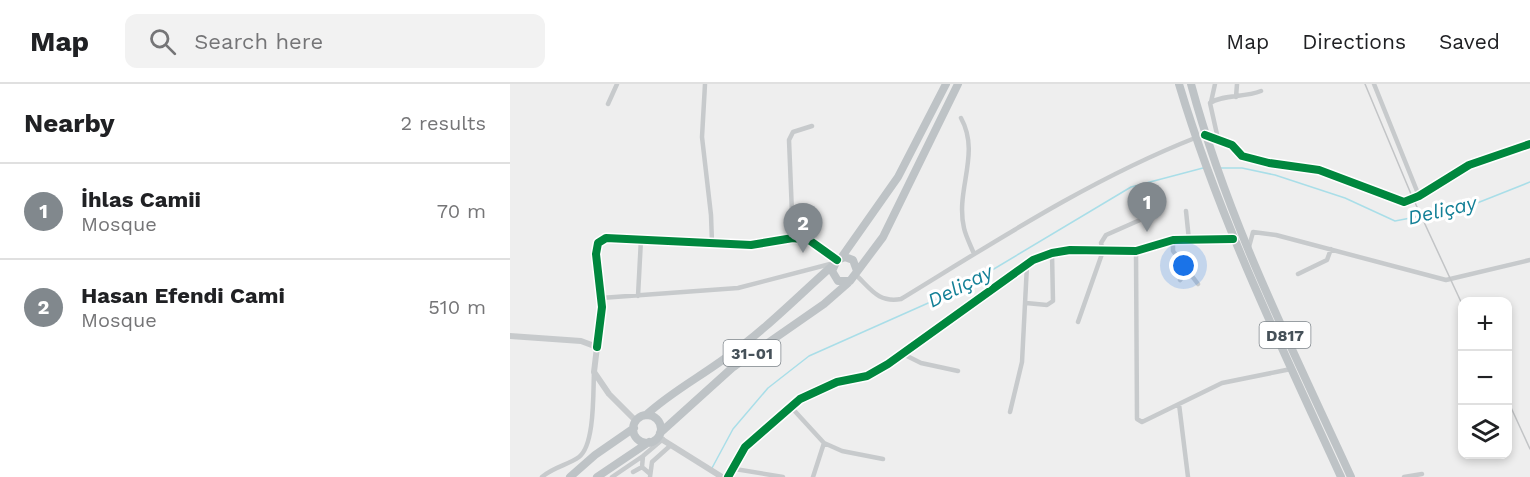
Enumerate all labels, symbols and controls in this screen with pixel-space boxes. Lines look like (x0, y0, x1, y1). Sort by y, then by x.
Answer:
search box (125, 14, 545, 68)
text: Map (30, 25, 89, 58)
icon: search (146, 25, 179, 58)
text: Search here (194, 29, 323, 54)
text: Map (1226, 29, 1269, 54)
text: Directions (1302, 29, 1406, 54)
text: Saved (1439, 29, 1500, 54)
text: Nearby (24, 108, 115, 138)
text: 2 results (401, 111, 486, 135)
pin: 1 (1128, 182, 1166, 232)
text: İhlas Camii (81, 187, 201, 212)
water label: Deliçay (1405, 190, 1481, 230)
text: 1 (39, 199, 48, 223)
text: 70 m (437, 199, 486, 223)
pin: 2 (784, 204, 822, 253)
text: Mosque (81, 212, 157, 236)
your location (1169, 251, 1198, 280)
water label: Deliçay (923, 259, 998, 313)
text: Hasan Efendi Cami (81, 283, 285, 308)
text: 2 (38, 295, 49, 319)
text: 510 m (428, 295, 486, 319)
map controls (1458, 297, 1512, 459)
button: + (1458, 297, 1512, 351)
text: Mosque (81, 308, 157, 332)
road number: D817 (1260, 322, 1310, 348)
road number: 31-01 (724, 340, 780, 366)
button: − (1458, 351, 1512, 405)
button: layers (1458, 405, 1512, 459)

